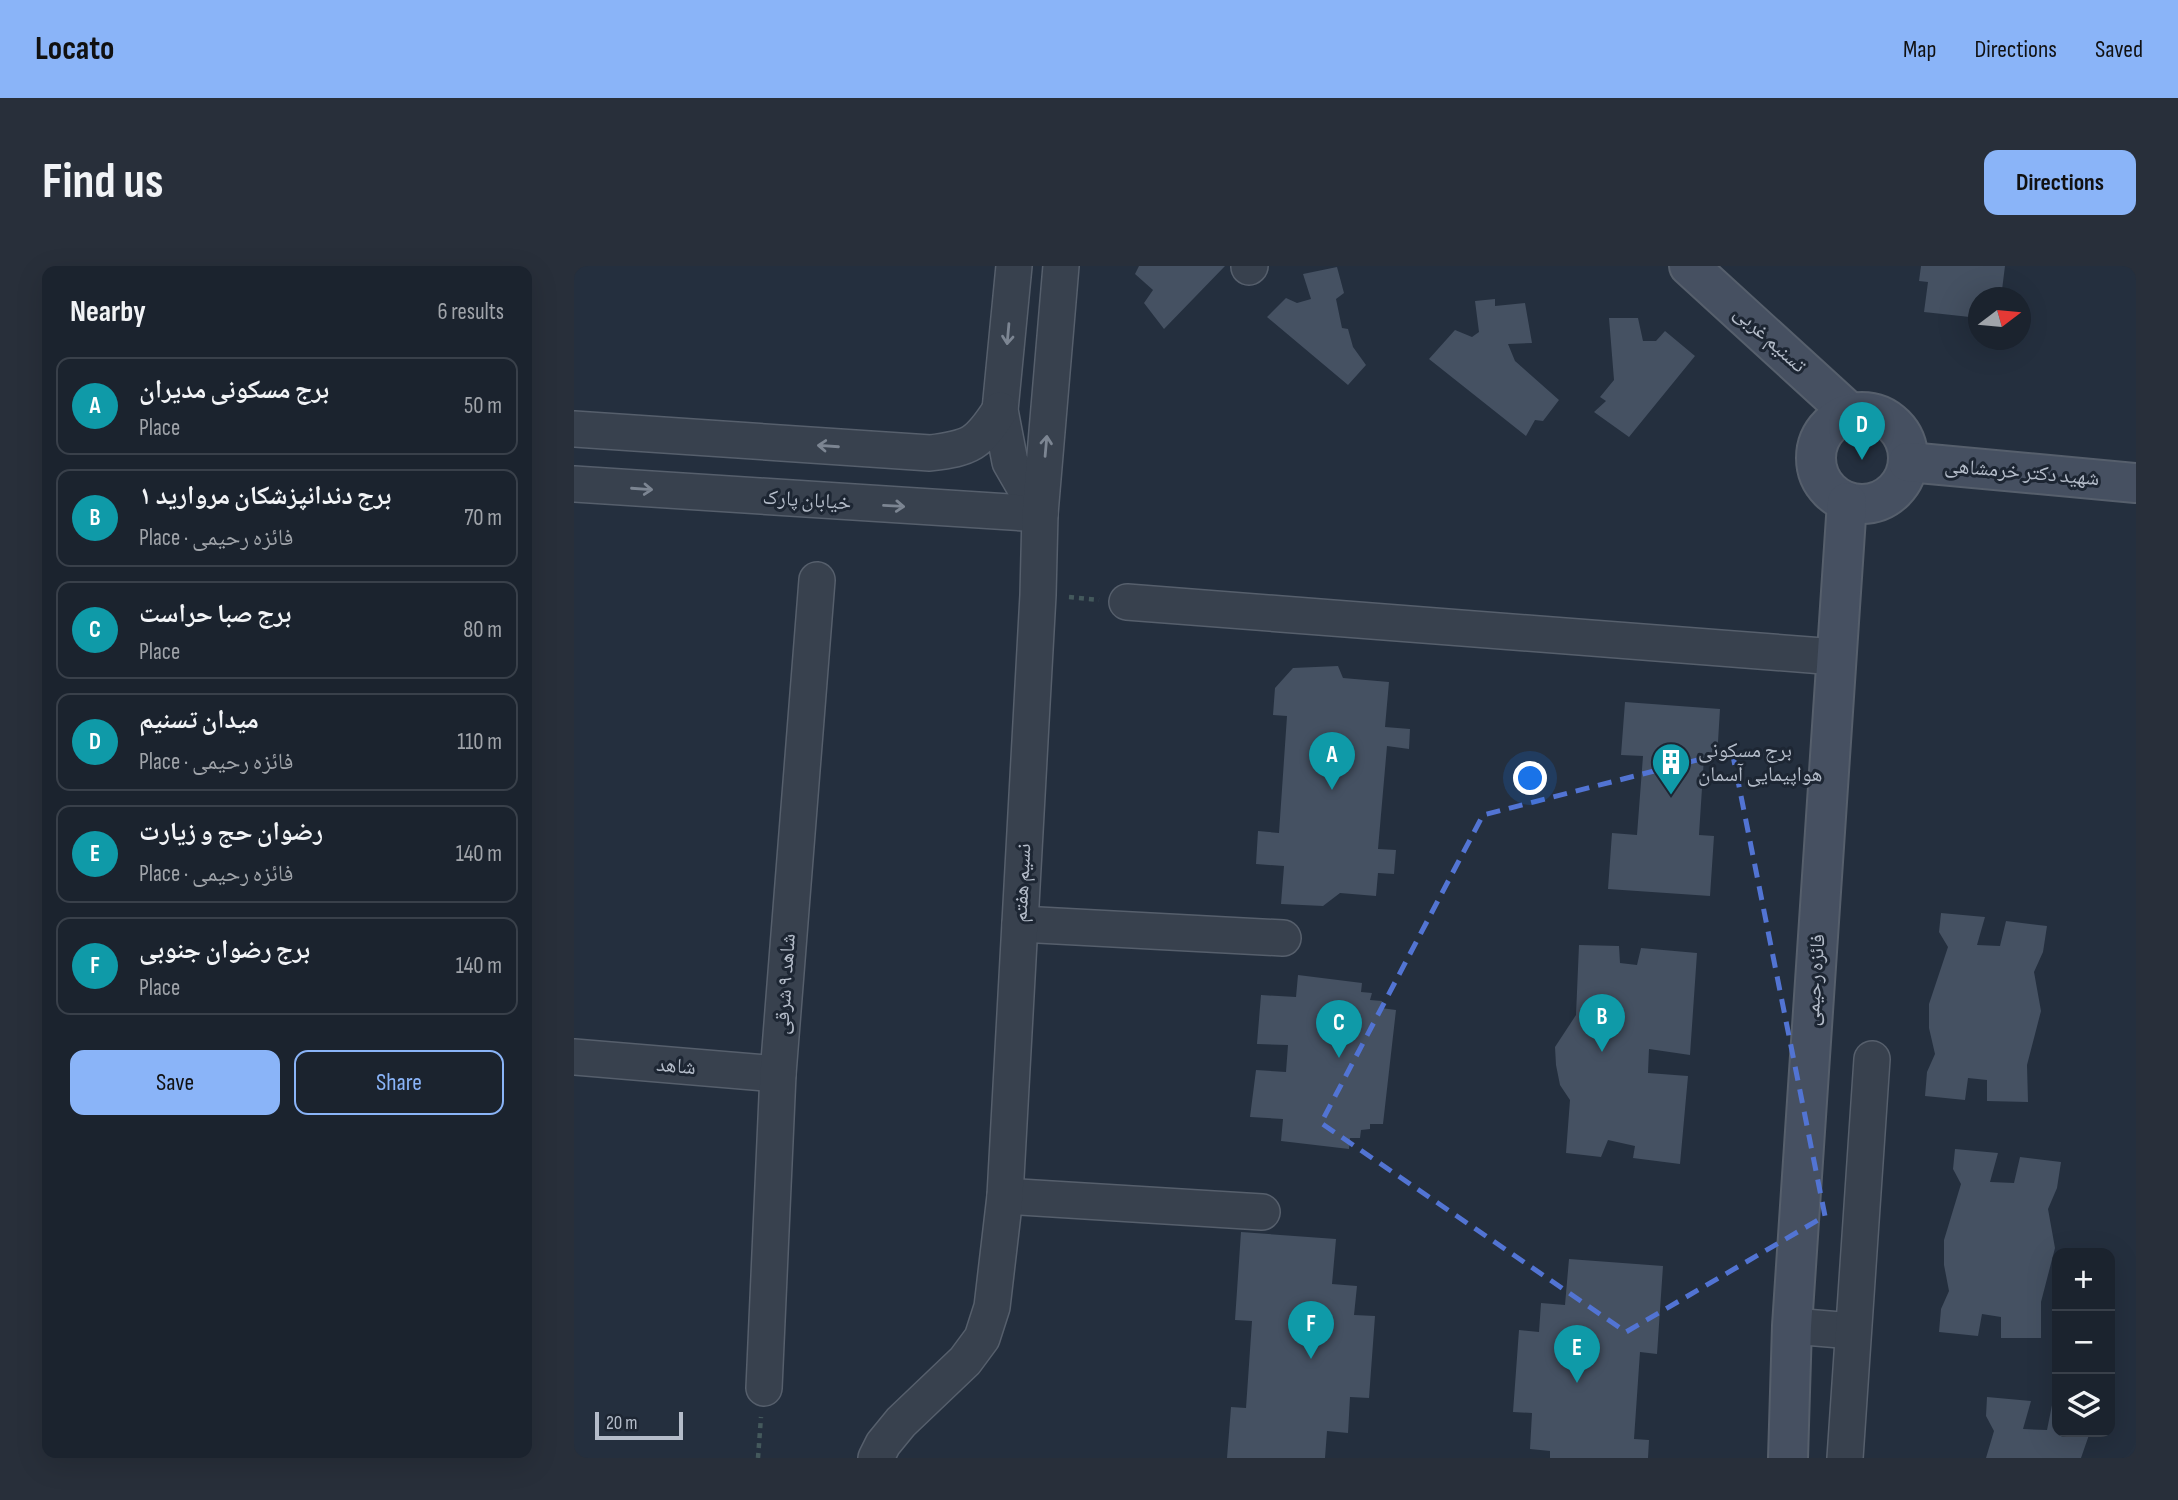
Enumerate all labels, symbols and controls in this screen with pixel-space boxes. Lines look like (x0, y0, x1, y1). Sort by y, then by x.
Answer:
text: Locato (35, 29, 114, 69)
text: Map (1903, 35, 1936, 64)
text: Directions (1974, 35, 2057, 64)
text: Saved (2095, 35, 2143, 64)
button: Directions (1984, 150, 2136, 215)
text: Find us (42, 153, 164, 212)
north arrow (1968, 287, 2031, 350)
text: Nearby (70, 294, 146, 330)
text: 6 results (438, 298, 504, 326)
street label: تسنیم غربی (1728, 300, 1811, 379)
one-way arrow (1001, 322, 1014, 345)
text: برج مسکونی مدیران (139, 375, 329, 406)
text: A (90, 392, 100, 420)
text: 50 m (464, 392, 502, 420)
pin: D (1839, 402, 1885, 460)
text: Place (139, 414, 180, 442)
one-way arrow (1040, 435, 1053, 458)
one-way arrow (817, 439, 839, 452)
street label: شهید دکتر خرمشاهی (1944, 453, 2100, 491)
text: برج دندانپزشکان مروارید ۱ (139, 481, 391, 512)
one-way arrow (630, 483, 653, 496)
street label: خیابان پارک (762, 484, 852, 516)
one-way arrow (882, 499, 905, 512)
text: B (90, 504, 100, 532)
text: 70 m (464, 504, 502, 532)
text: Place · فائزه رحیمی (139, 524, 293, 552)
text: برج صبا حراست (139, 599, 291, 630)
text: C (89, 616, 101, 644)
text: 80 m (463, 616, 502, 644)
text: Place (139, 638, 180, 666)
text: میدان تسنیم (139, 705, 259, 736)
text: D (89, 728, 101, 756)
text: 110 m (457, 728, 502, 756)
pin: A (1309, 732, 1355, 790)
place label: برج مسکونی هواپیمایی آسمان (1698, 738, 1822, 787)
building icon: برج مسکونی هواپیمایی آسمان (1650, 741, 1692, 796)
text: Place · فائزه رحیمی (139, 748, 293, 776)
your location (1513, 761, 1547, 795)
text: رضوان حج و زیارت (139, 817, 323, 848)
text: E (90, 840, 100, 868)
text: 140 m (456, 840, 502, 868)
street label: نسیم هفتم (1007, 843, 1038, 923)
text: Place · فائزه رحیمی (139, 860, 293, 888)
street label: شاهد ۹ شرقی (769, 933, 801, 1035)
street label: فائزه رحیمی (1799, 933, 1831, 1027)
text: برج رضوان جنوبی (139, 935, 310, 966)
text: F (90, 952, 100, 980)
text: 140 m (456, 952, 502, 980)
text: Place (139, 974, 180, 1002)
pin: B (1579, 994, 1625, 1052)
pin: C (1316, 1000, 1362, 1058)
button: Save (70, 1050, 280, 1115)
button: Share (294, 1050, 504, 1115)
street label: شاهد (655, 1052, 697, 1080)
map controls (2052, 1248, 2115, 1437)
button: + (2052, 1248, 2115, 1311)
pin: F (1288, 1301, 1334, 1359)
button: − (2052, 1311, 2115, 1374)
pin: E (1554, 1325, 1600, 1383)
button: layers (2052, 1374, 2115, 1437)
scale bar (595, 1409, 682, 1441)
text: 20 m (606, 1412, 638, 1435)

